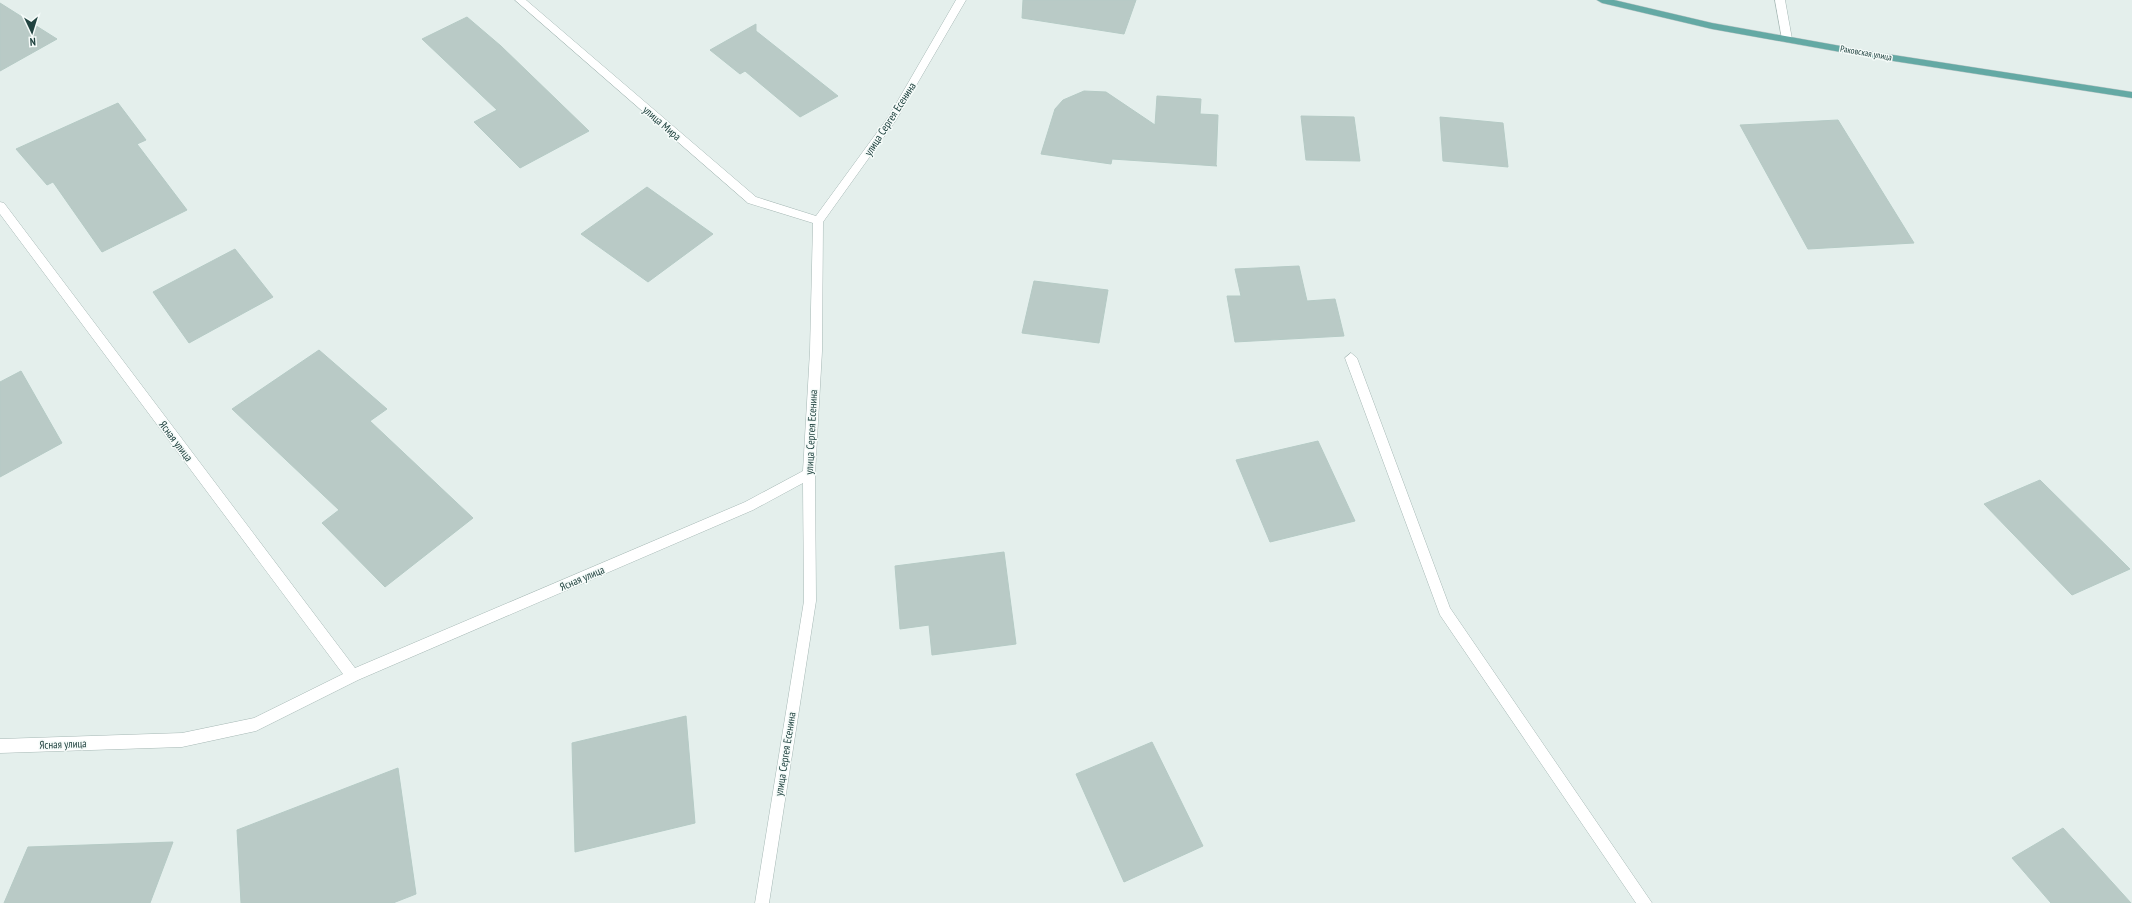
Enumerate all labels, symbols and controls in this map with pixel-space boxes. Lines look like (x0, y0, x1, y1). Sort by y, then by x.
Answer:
north arrow (12, 12, 52, 52)
text: N (29, 35, 36, 49)
street label: Раковская улица (1839, 43, 1893, 63)
street label: улица Сергея Есенина (861, 80, 919, 158)
street label: улица Мира (640, 103, 684, 143)
street label: улица Сергея Есенина (802, 389, 820, 475)
street label: Ясная улица (156, 418, 196, 464)
street label: Ясная улица (558, 562, 606, 594)
street label: улица Сергея Есенина (771, 711, 799, 797)
street label: Ясная улица (39, 736, 87, 752)

